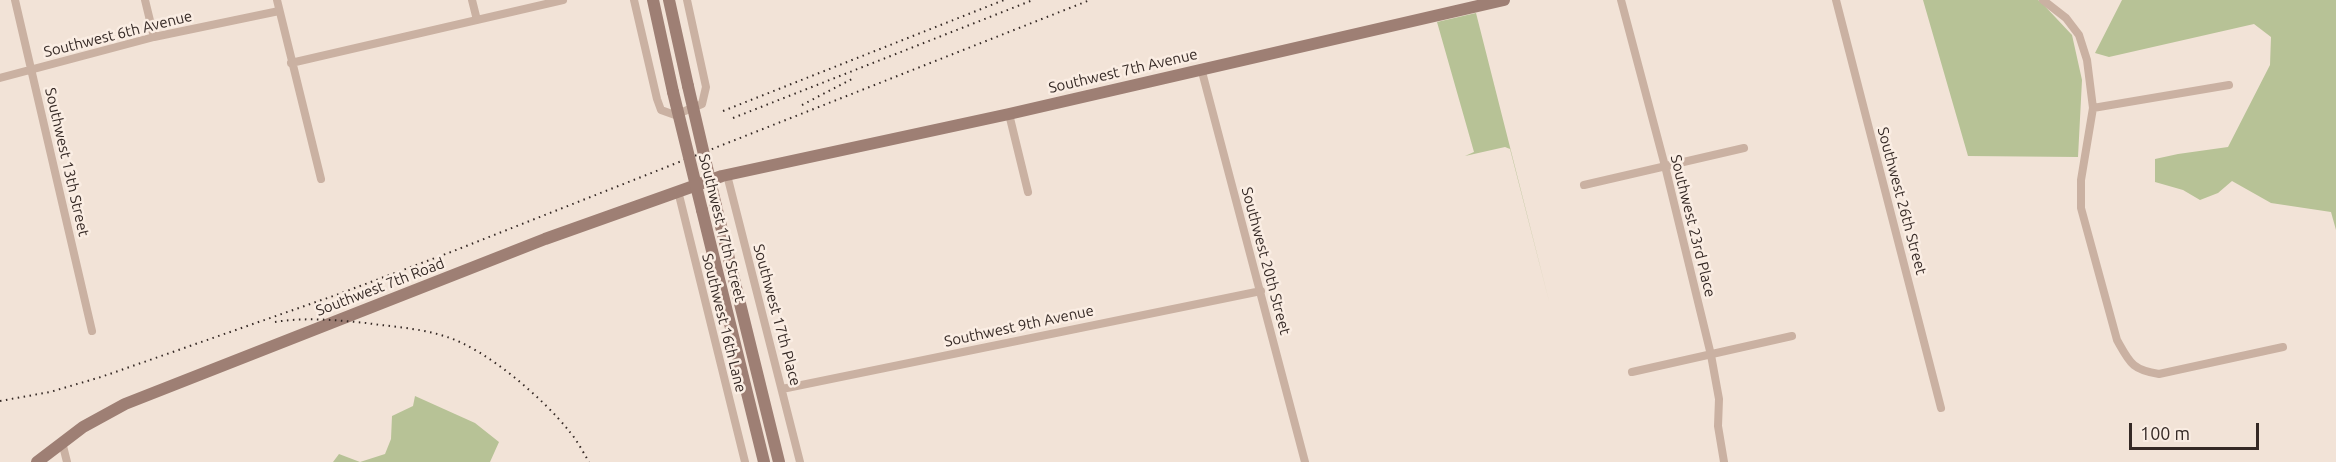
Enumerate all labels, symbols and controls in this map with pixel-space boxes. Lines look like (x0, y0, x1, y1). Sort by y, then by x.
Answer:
street label: Southwest 6th Avenue (42, 7, 194, 61)
street label: Southwest 7th Avenue (1047, 45, 1199, 97)
street label: Southwest 13th Street (41, 86, 93, 238)
street label: Southwest 26th Street (1874, 125, 1930, 277)
street label: Southwest 17th Street (695, 152, 749, 304)
street label: Southwest 23rd Place (1667, 153, 1719, 299)
street label: Southwest 20th Street (1238, 185, 1294, 337)
street label: Southwest 17th Place (749, 242, 805, 388)
street label: Southwest 16th Lane (698, 252, 750, 394)
street label: Southwest 7th Road (313, 254, 447, 320)
street label: Southwest 9th Avenue (943, 301, 1095, 351)
scale bar (2132, 411, 2262, 449)
text: 100 m (2140, 423, 2190, 443)

